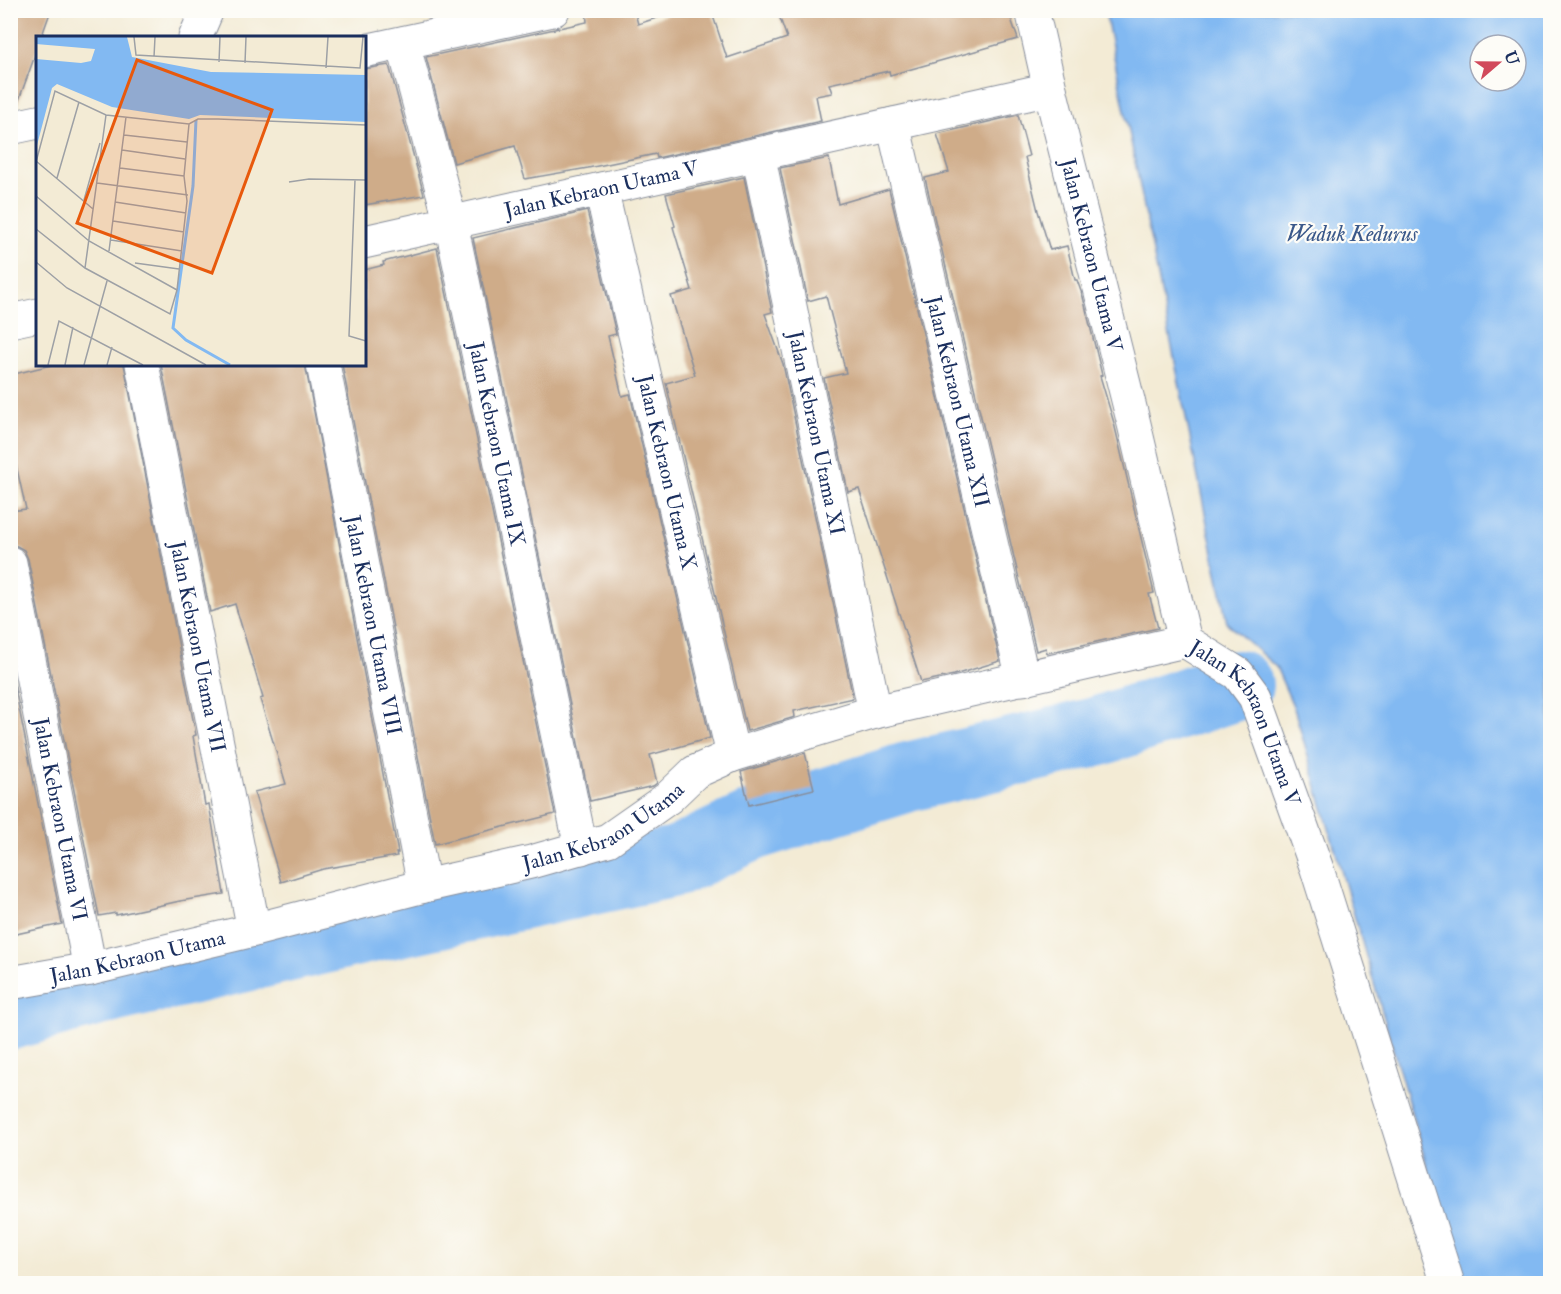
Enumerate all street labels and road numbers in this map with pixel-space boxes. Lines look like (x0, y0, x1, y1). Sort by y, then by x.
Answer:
street label: Jalan Kebraon Utama V (501, 154, 702, 224)
street label: Jalan Kebraon Utama V (1054, 155, 1129, 355)
street label: Jalan Kebraon Utama XII (920, 292, 996, 510)
street label: Jalan Kebraon Utama XI (782, 327, 851, 537)
street label: Jalan Kebraon Utama IX (462, 338, 531, 549)
street label: Jalan Kebraon Utama X (631, 371, 703, 573)
street label: Jalan Kebraon Utama VIII (339, 512, 408, 737)
street label: Jalan Kebraon Utama VII (164, 537, 232, 755)
street label: Jalan Kebraon Utama V (1184, 633, 1307, 811)
street label: Jalan Kebraon Utama VI (27, 714, 94, 923)
street label: Jalan Kebraon Utama (519, 776, 690, 877)
street label: Jalan Kebraon Utama (47, 924, 228, 989)

